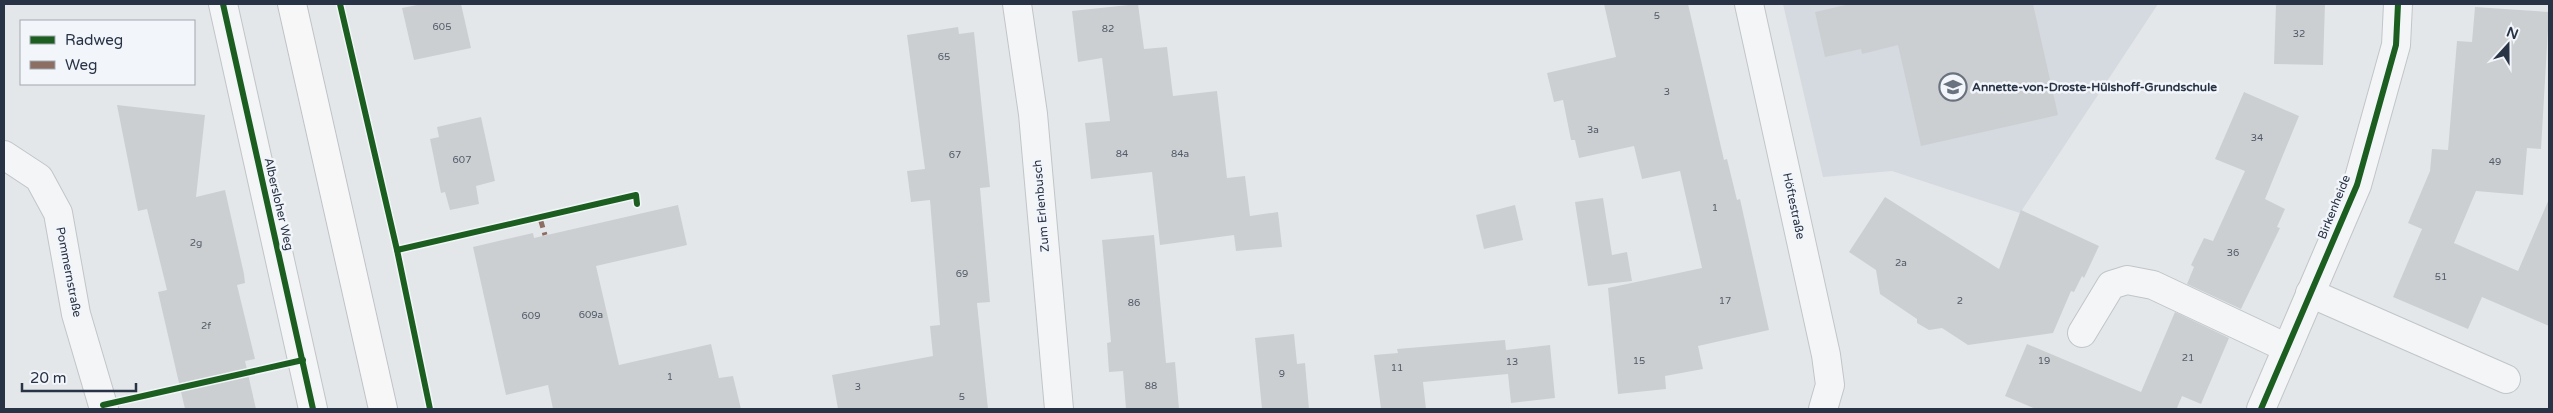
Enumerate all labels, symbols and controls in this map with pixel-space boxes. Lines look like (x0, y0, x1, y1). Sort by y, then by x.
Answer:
house number: 5 (1654, 10, 1660, 22)
legend (20, 20, 195, 85)
north arrow (2483, 20, 2533, 70)
house number: 605 (433, 21, 451, 33)
house number: 82 (1102, 23, 1114, 35)
text: N (2504, 23, 2521, 43)
house number: 32 (2293, 28, 2305, 40)
text: Radweg (65, 31, 123, 49)
house number: 65 (938, 51, 950, 63)
text: Weg (65, 56, 97, 74)
school or university icon: Annette-von-Droste-Hülshoff-Grundschule (1938, 72, 1968, 102)
place label: Annette-von-Droste-Hülshoff-Grundschule (1972, 80, 2217, 94)
house number: 3 (1664, 86, 1670, 98)
house number: 3a (1587, 124, 1599, 136)
house number: 34 (2251, 132, 2263, 144)
house number: 84 (1116, 148, 1128, 160)
house number: 84a (1171, 148, 1189, 160)
house number: 67 (949, 149, 961, 161)
house number: 607 (453, 154, 471, 166)
street label: Albersloher Weg (262, 156, 296, 252)
house number: 49 (2489, 156, 2501, 168)
street label: Zum Erlenbusch (1030, 159, 1052, 253)
street label: Höftestraße (1780, 171, 1808, 241)
street label: Birkenheide (2315, 173, 2353, 241)
house number: 1 (1712, 202, 1718, 214)
street label: Pommernstraße (53, 226, 85, 319)
house number: 2g (190, 237, 202, 249)
house number: 36 (2227, 247, 2239, 259)
house number: 2a (1895, 257, 1907, 269)
house number: 69 (956, 268, 968, 280)
house number: 51 (2435, 271, 2447, 283)
house number: 17 (1719, 295, 1731, 307)
house number: 2 (1957, 295, 1963, 307)
house number: 86 (1128, 297, 1140, 309)
house number: 609a (579, 309, 603, 321)
house number: 609 (522, 310, 540, 322)
house number: 2f (201, 320, 211, 332)
house number: 21 (2182, 352, 2194, 364)
house number: 15 (1633, 355, 1645, 367)
house number: 19 (2038, 355, 2050, 367)
house number: 13 (1506, 356, 1518, 368)
scale bar (22, 360, 136, 392)
house number: 11 (1391, 362, 1403, 374)
house number: 9 (1279, 368, 1285, 380)
text: 20 m (30, 369, 67, 387)
house number: 1 (667, 371, 673, 383)
house number: 88 (1145, 380, 1157, 392)
house number: 3 (855, 381, 861, 393)
house number: 5 (959, 391, 965, 403)

